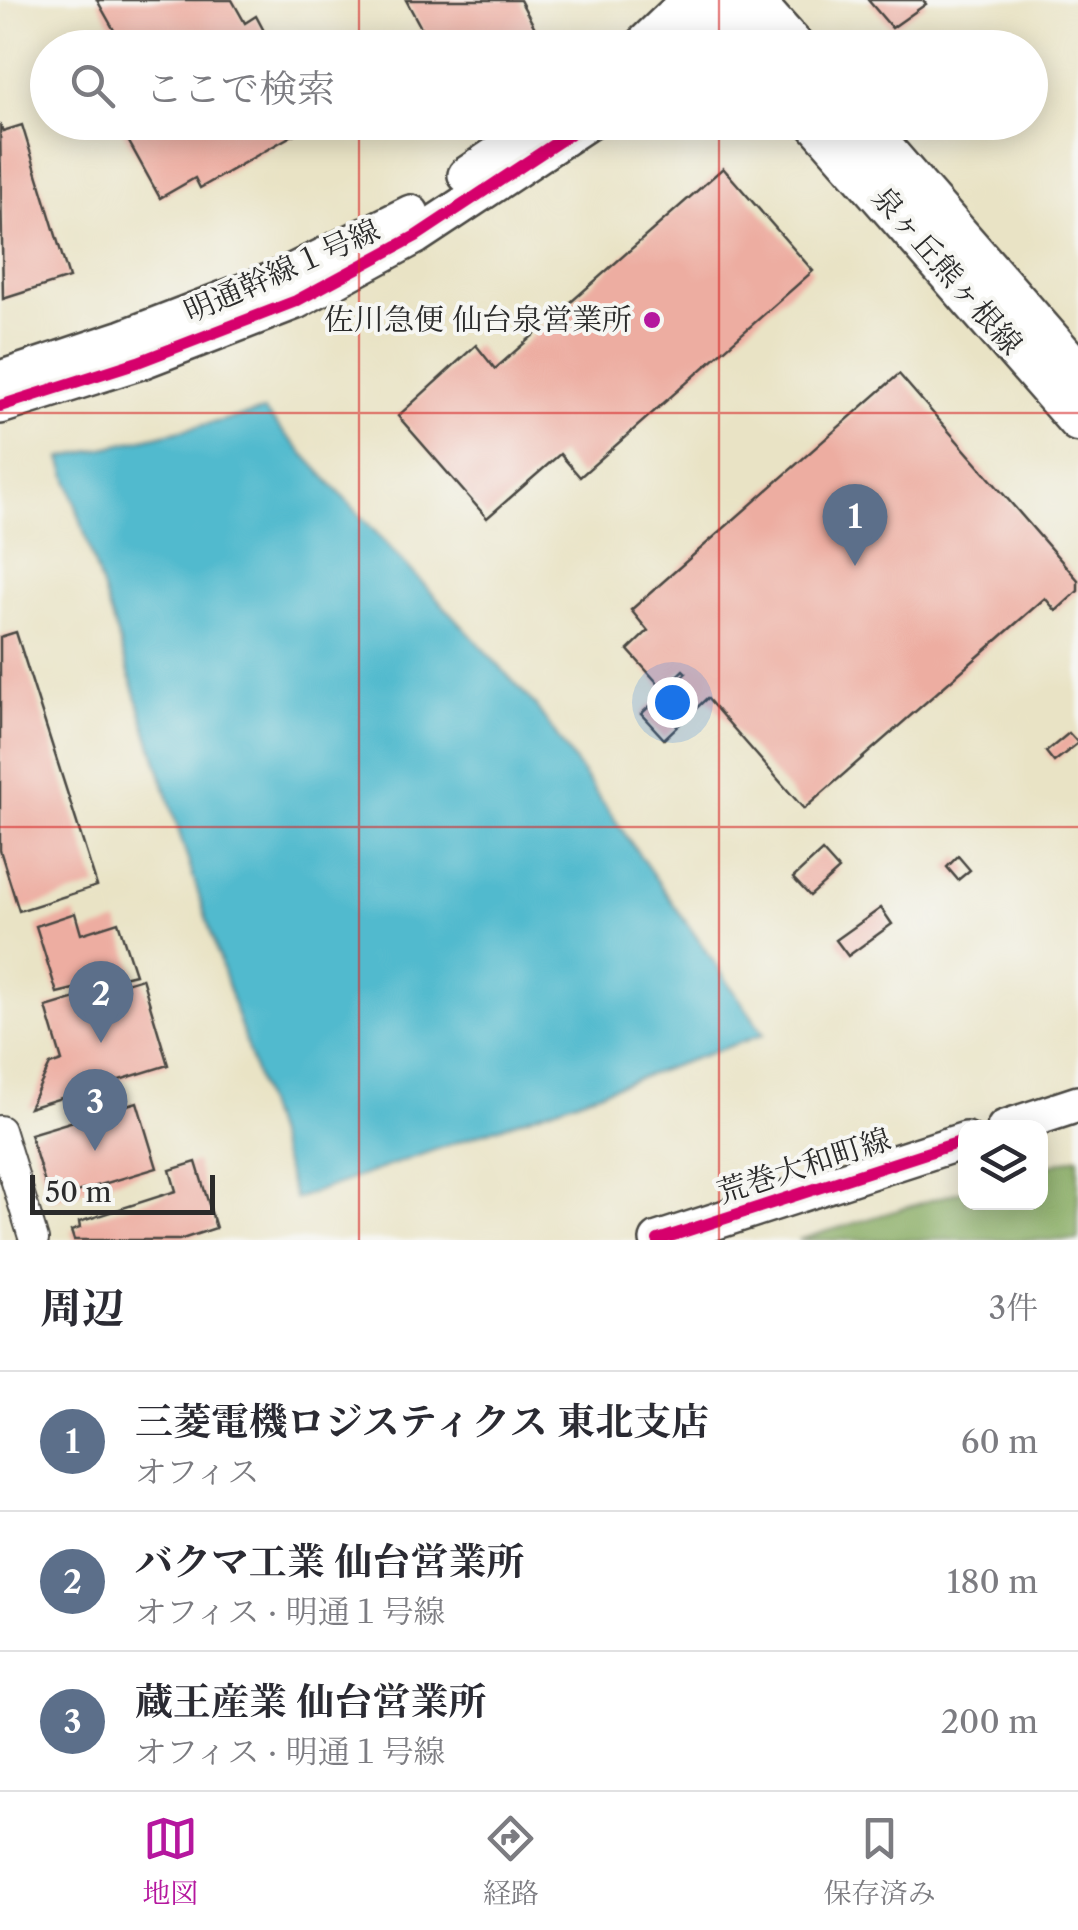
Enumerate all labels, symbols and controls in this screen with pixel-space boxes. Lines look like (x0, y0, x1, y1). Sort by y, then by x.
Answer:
search box (30, 30, 1048, 140)
icon: search (65, 58, 120, 113)
text: ここで検索 (145, 65, 335, 112)
street label: 泉ヶ丘熊ヶ根線 (865, 179, 1030, 362)
street label: 明通幹線１号線 (178, 211, 385, 330)
place label: 佐川急便 仙台泉営業所 (324, 301, 632, 338)
marker: 佐川急便 仙台泉営業所 (641, 309, 663, 331)
pin: 1 (822, 484, 888, 566)
your location (647, 677, 698, 728)
pin: 2 (68, 960, 134, 1043)
pin: 3 (62, 1068, 128, 1151)
street label: 荒巻大和町線 (713, 1120, 895, 1211)
map controls (958, 1120, 1048, 1210)
button: layers (958, 1120, 1048, 1210)
scale bar (30, 1170, 215, 1214)
text: 50 m (45, 1175, 112, 1209)
text: 周辺 (40, 1282, 124, 1334)
text: 3件 (988, 1288, 1038, 1327)
text: 三菱電機ロジスティクス 東北支店 (135, 1398, 709, 1445)
text: 1 (65, 1422, 80, 1461)
text: 60 m (961, 1422, 1038, 1461)
text: オフィス (135, 1452, 259, 1491)
text: バクマ工業 仙台営業所 (135, 1538, 525, 1585)
text: 2 (63, 1562, 82, 1601)
text: 180 m (947, 1562, 1038, 1601)
text: オフィス · 明通１号線 (135, 1592, 446, 1631)
text: 蔵王産業 仙台営業所 (135, 1678, 487, 1725)
text: 3 (63, 1702, 82, 1741)
text: 200 m (941, 1702, 1038, 1741)
text: オフィス · 明通１号線 (135, 1732, 446, 1771)
tab: 地図 (142, 1811, 198, 1911)
tab: 経路 (483, 1811, 539, 1911)
tab: 保存済み (824, 1811, 936, 1911)

